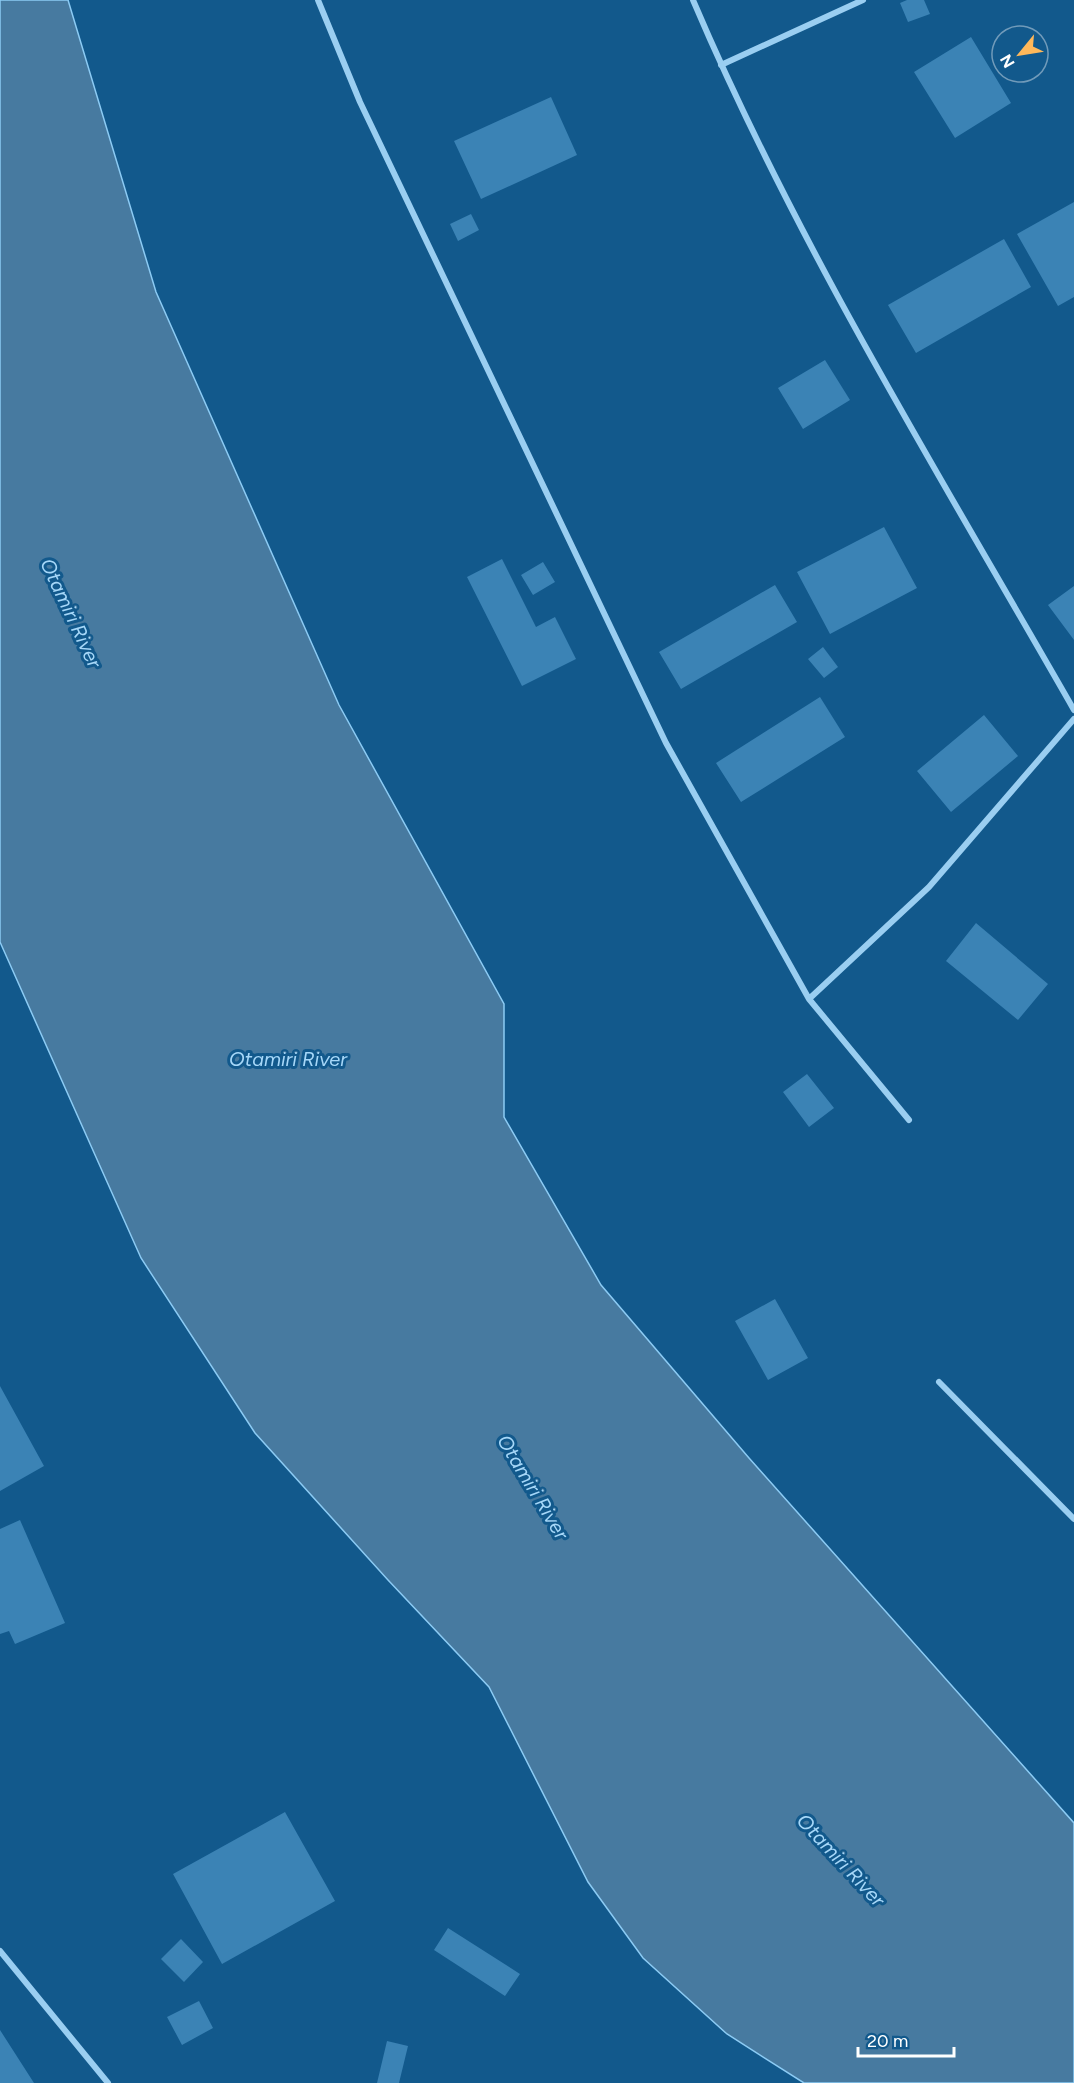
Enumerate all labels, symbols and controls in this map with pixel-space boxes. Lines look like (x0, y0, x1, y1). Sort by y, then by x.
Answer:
north arrow (990, 24, 1050, 84)
text: N (996, 51, 1019, 71)
water label: Otamiri River (35, 554, 107, 673)
water label: Otamiri River (229, 1047, 348, 1071)
water label: Otamiri River (492, 1430, 574, 1545)
water label: Otamiri River (792, 1809, 891, 1912)
scale bar (858, 2020, 954, 2058)
text: 20 m (867, 2030, 908, 2052)

